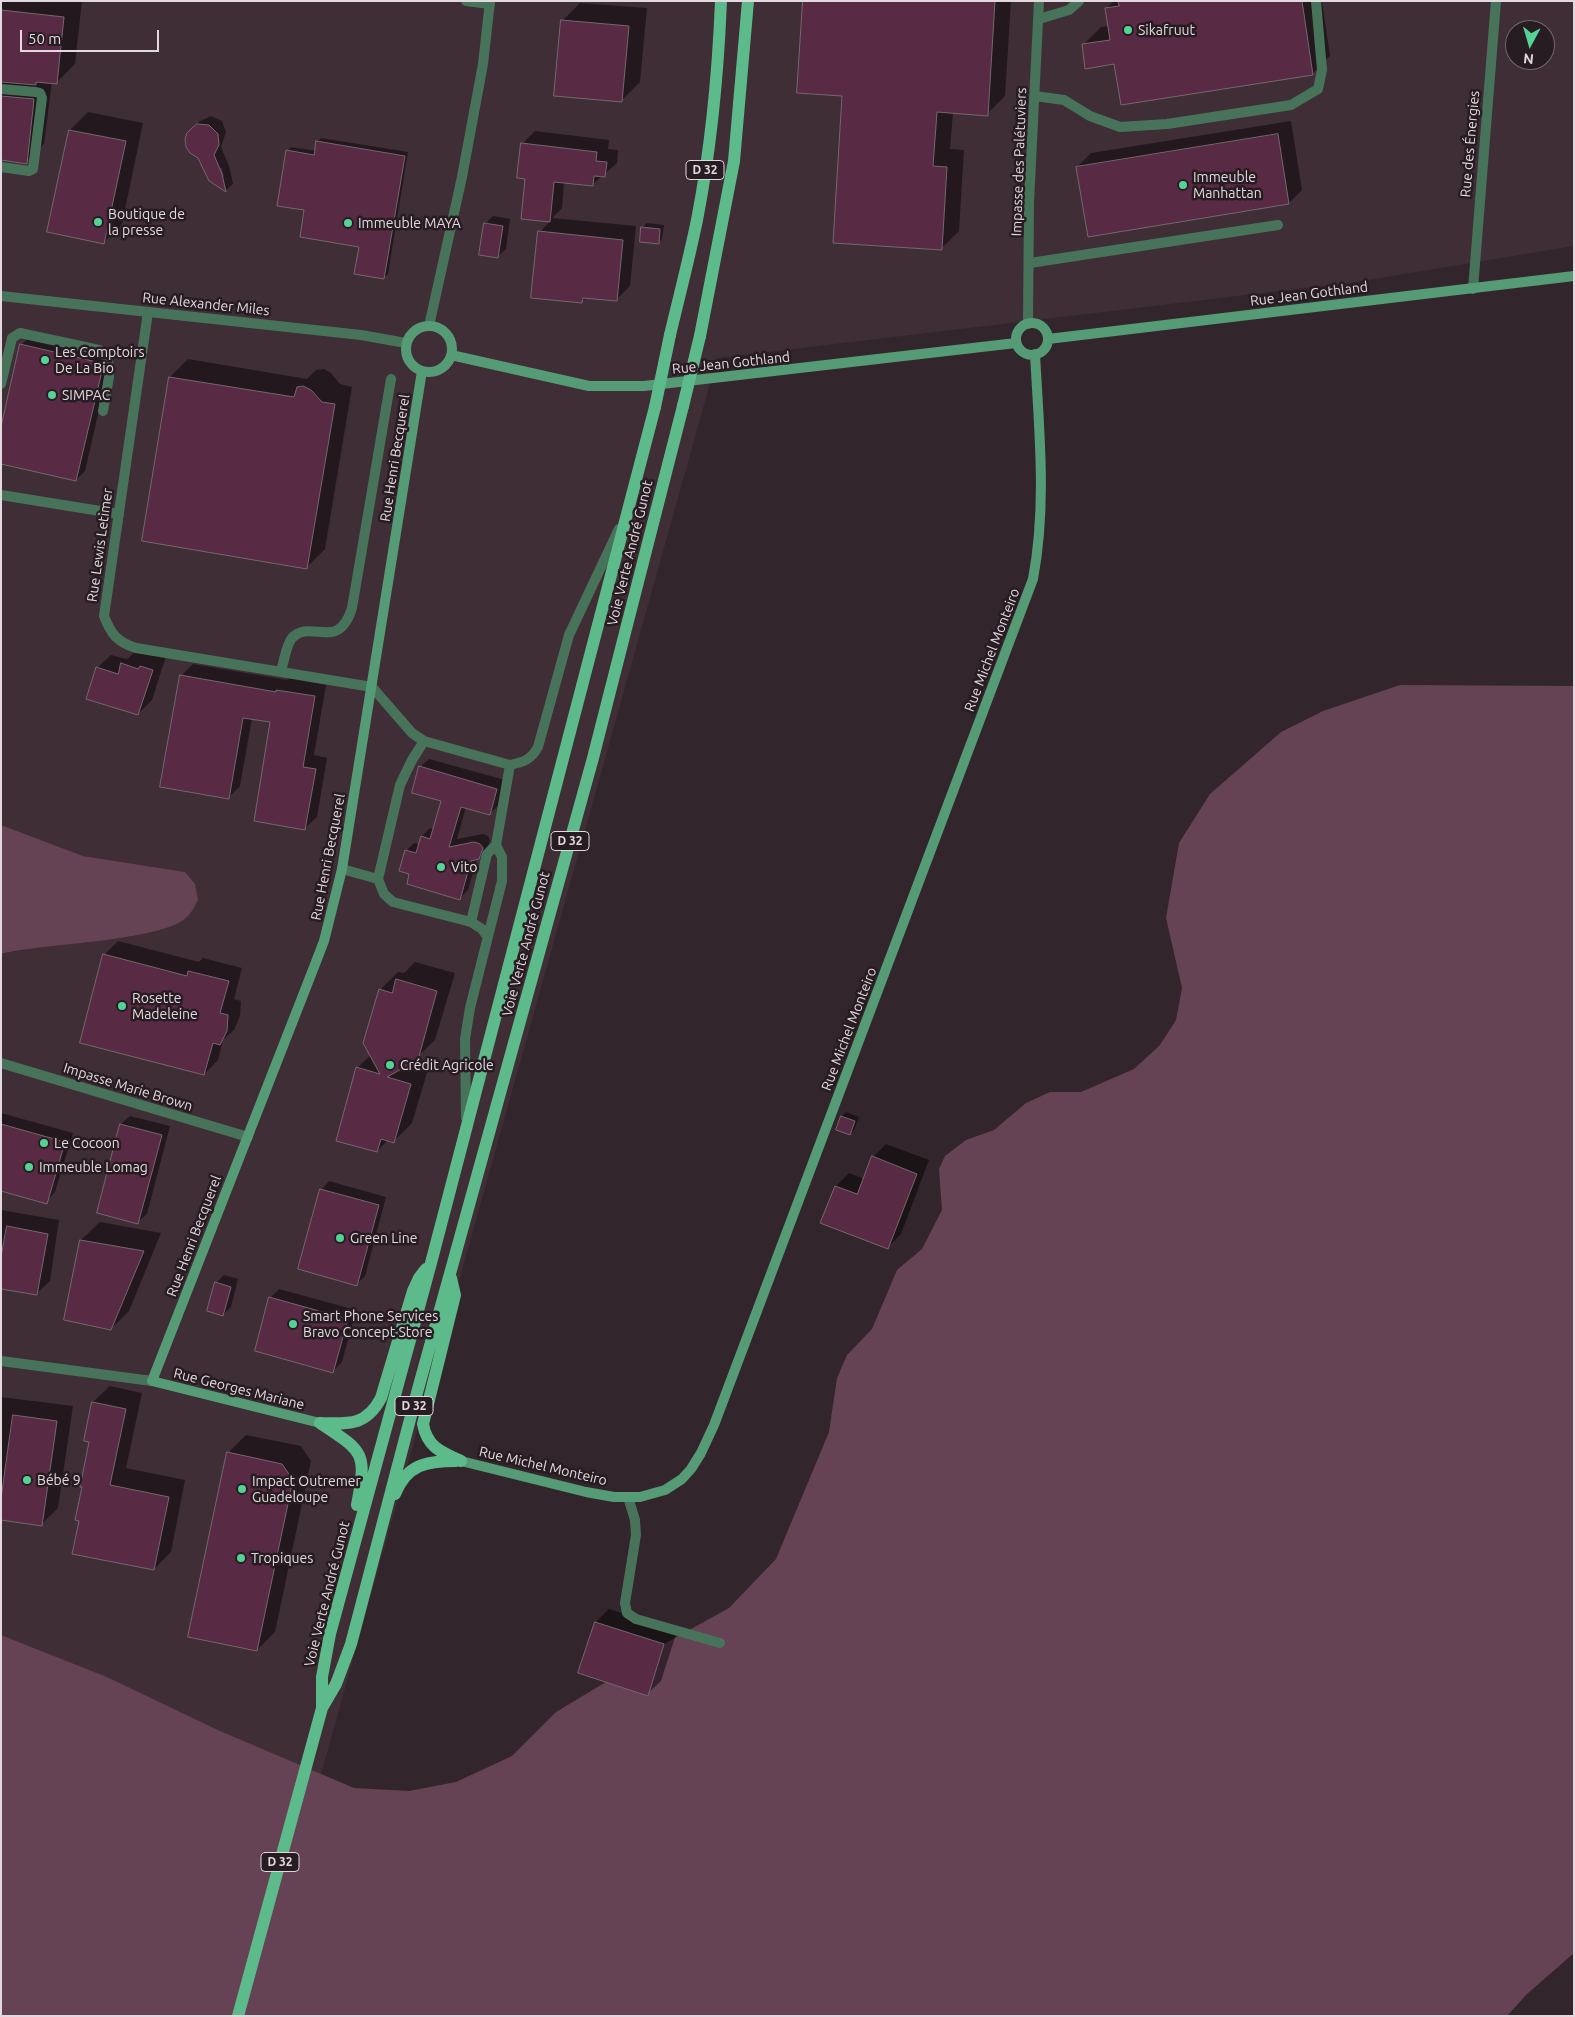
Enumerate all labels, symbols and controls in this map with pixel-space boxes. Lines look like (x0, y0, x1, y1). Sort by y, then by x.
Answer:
scale bar (22, 20, 161, 52)
north arrow (1505, 20, 1555, 70)
place label: Sikafruut (1138, 22, 1195, 38)
marker: Sikafruut (1122, 24, 1134, 36)
text: 50 m (28, 30, 61, 47)
text: N (1523, 50, 1535, 67)
street label: Impasse des Palétuviers (1008, 87, 1030, 237)
street label: Rue des Énergies (1457, 90, 1483, 198)
road number: D 32 (686, 160, 724, 180)
place label: Immeuble Manhattan (1193, 169, 1262, 202)
marker: Immeuble Manhattan (1177, 179, 1189, 191)
place label: Boutique de la presse (108, 206, 185, 238)
place label: Immeuble MAYA (358, 215, 461, 231)
marker: Boutique de la presse (92, 216, 104, 228)
marker: Immeuble MAYA (342, 217, 354, 229)
street label: Rue Jean Gothland (1249, 278, 1369, 310)
street label: Rue Alexander Miles (142, 289, 270, 319)
place label: Les Comptoirs De La Bio (55, 344, 145, 377)
street label: Rue Jean Gothland (671, 348, 791, 378)
marker: Les Comptoirs De La Bio (39, 354, 51, 366)
place label: SIMPAC (62, 387, 110, 403)
marker: SIMPAC (46, 389, 58, 401)
street label: Rue Henri Becquerel (377, 393, 413, 523)
street label: Voie Verte André Gunot (604, 479, 656, 627)
street label: Rue Lewis Letimer (84, 487, 116, 603)
street label: Rue Michel Monteiro (961, 586, 1023, 714)
street label: Rue Henri Becquerel (307, 792, 349, 922)
road number: D 32 (551, 831, 589, 850)
place label: Vito (451, 859, 477, 875)
marker: Vito (435, 861, 447, 873)
street label: Voie Verte André Gunot (499, 870, 553, 1018)
street label: Rue Michel Monteiro (818, 965, 880, 1093)
place label: Rosette Madeleine (132, 990, 198, 1022)
marker: Rosette Madeleine (116, 1000, 128, 1012)
place label: Crédit Agricole (400, 1057, 494, 1073)
street label: Impasse Marie Brown (61, 1059, 195, 1115)
marker: Crédit Agricole (384, 1059, 396, 1071)
place label: Le Cocoon (54, 1135, 120, 1151)
marker: Le Cocoon (38, 1137, 50, 1149)
place label: Immeuble Lomag (39, 1159, 148, 1175)
marker: Immeuble Lomag (23, 1161, 35, 1173)
street label: Rue Henri Becquerel (163, 1173, 225, 1299)
place label: Green Line (350, 1230, 417, 1246)
marker: Green Line (334, 1232, 346, 1244)
place label: Smart Phone Services Bravo Concept Store (303, 1308, 438, 1340)
marker: Smart Phone Services Bravo Concept Store (287, 1318, 299, 1330)
street label: Rue Georges Mariane (172, 1365, 306, 1413)
road number: D 32 (395, 1396, 433, 1415)
street label: Rue Michel Monteiro (477, 1443, 609, 1489)
place label: Bébé 9 (37, 1472, 81, 1488)
place label: Impact Outremer Guadeloupe (252, 1473, 361, 1505)
marker: Bébé 9 (21, 1474, 33, 1486)
marker: Impact Outremer Guadeloupe (236, 1483, 248, 1495)
street label: Voie Verte André Gunot (301, 1520, 353, 1668)
place label: Tropiques (251, 1550, 313, 1566)
marker: Tropiques (235, 1552, 247, 1564)
road number: D 32 (261, 1852, 299, 1871)

